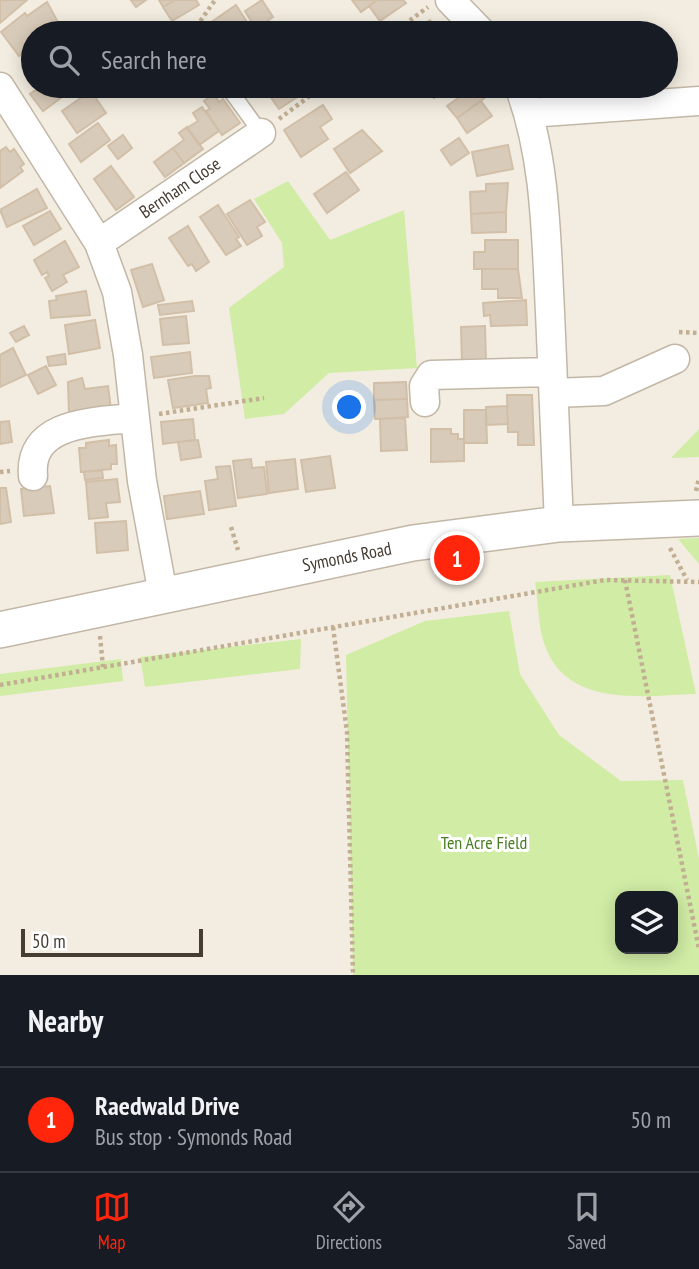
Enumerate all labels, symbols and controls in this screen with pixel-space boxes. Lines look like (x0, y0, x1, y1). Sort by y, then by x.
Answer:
search box (21, 21, 678, 98)
icon: search (45, 41, 83, 79)
text: Search here (101, 43, 207, 76)
street label: Bernham Close (135, 152, 225, 223)
your location (332, 390, 366, 424)
pin: 1 (434, 532, 480, 584)
street label: Symonds Road (300, 537, 393, 576)
park label: Ten Acre Field (441, 831, 527, 854)
map controls (615, 891, 678, 954)
button: layers (615, 891, 678, 954)
scale bar (21, 926, 203, 958)
text: 50 m (32, 929, 66, 953)
text: Nearby (28, 1001, 103, 1040)
text: Raedwald Drive (95, 1089, 240, 1122)
text: 1 (46, 1105, 57, 1134)
text: 50 m (630, 1105, 671, 1134)
text: Bus stop · Symonds Road (95, 1122, 292, 1151)
tab: Map (93, 1188, 131, 1254)
tab: Directions (316, 1188, 382, 1254)
tab: Saved (567, 1188, 606, 1254)

